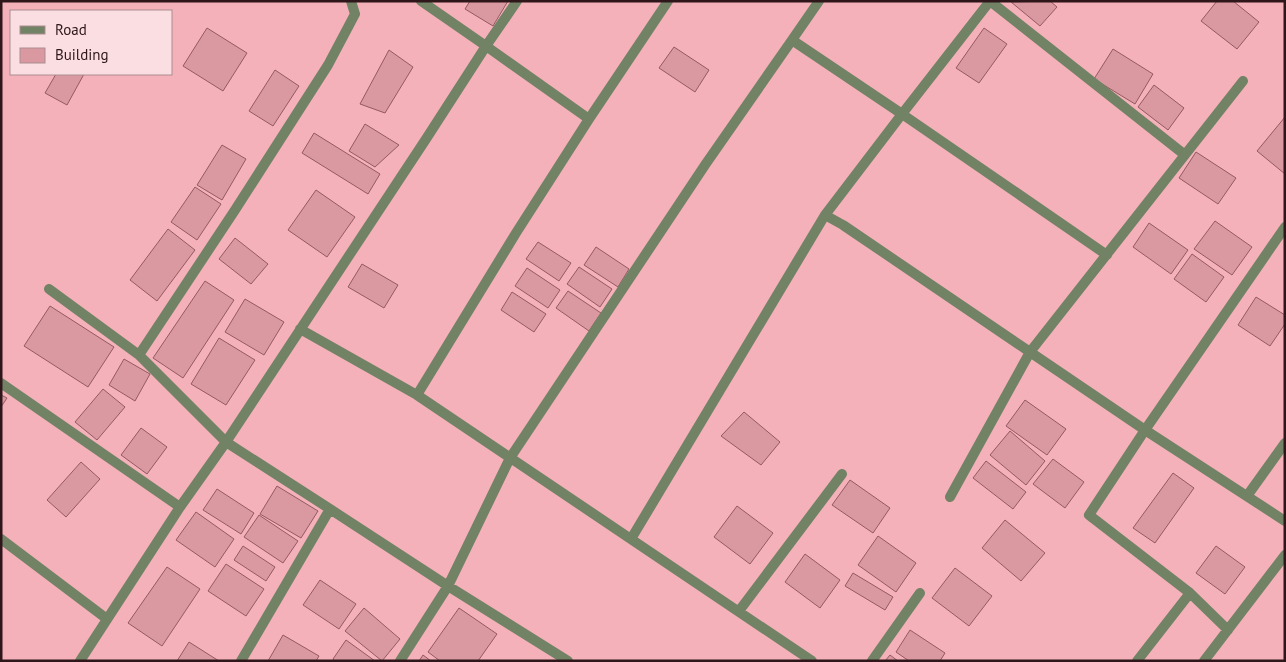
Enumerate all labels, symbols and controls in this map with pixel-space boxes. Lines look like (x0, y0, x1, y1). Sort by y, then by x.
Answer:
legend (10, 10, 172, 75)
text: Road (55, 20, 87, 39)
text: Building (55, 45, 109, 64)

